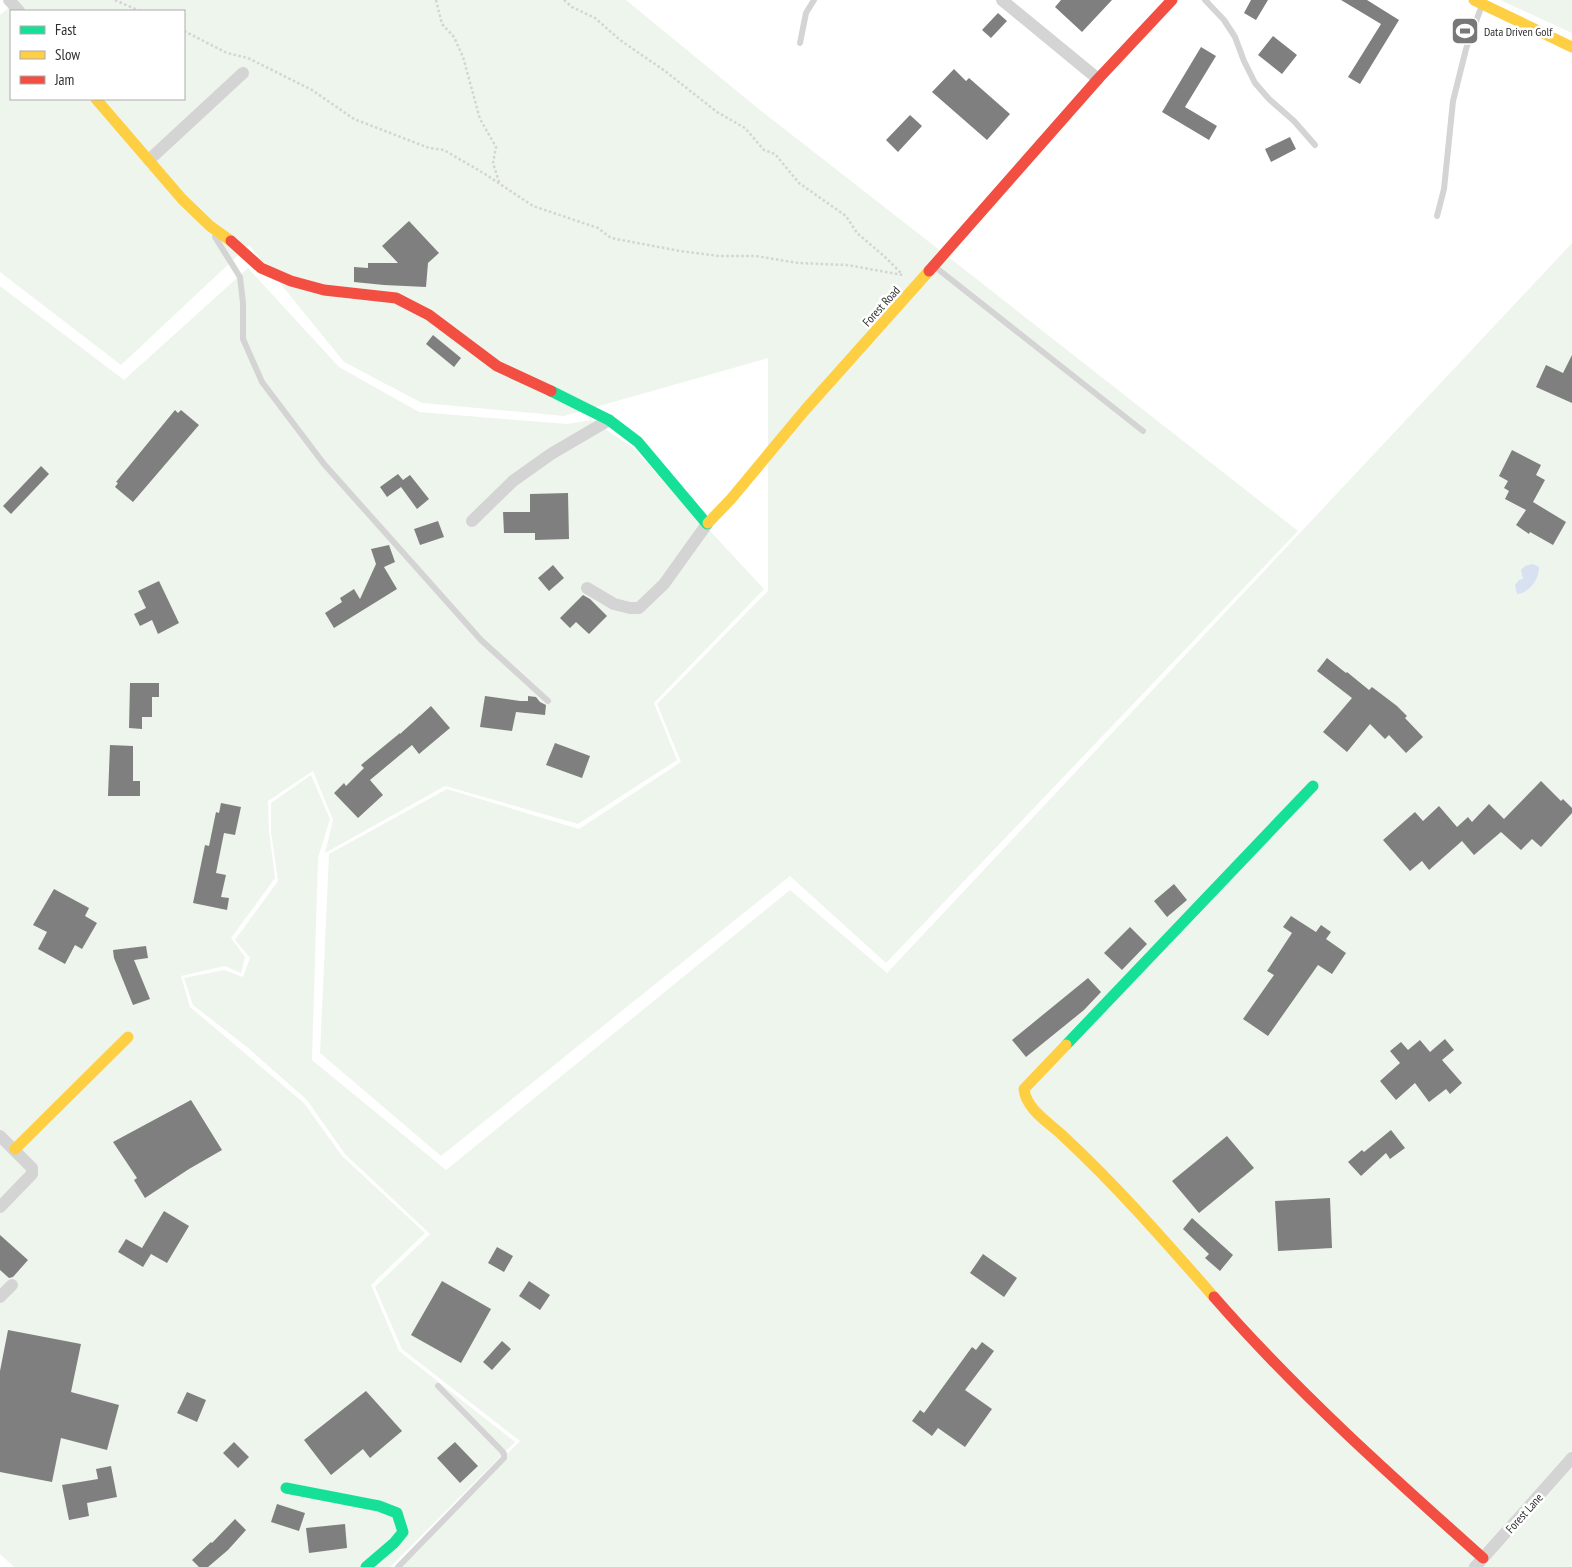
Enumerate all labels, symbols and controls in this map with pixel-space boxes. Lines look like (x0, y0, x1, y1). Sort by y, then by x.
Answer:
legend (10, 10, 185, 100)
sports icon: Data Driven Golf (1450, 16, 1480, 46)
text: Fast (55, 20, 76, 39)
place label: Data Driven Golf (1484, 24, 1553, 39)
text: Slow (55, 45, 80, 64)
text: Jam (54, 70, 74, 89)
street label: Forest Road (859, 283, 903, 329)
street label: Forest Lane (1502, 1490, 1546, 1536)

